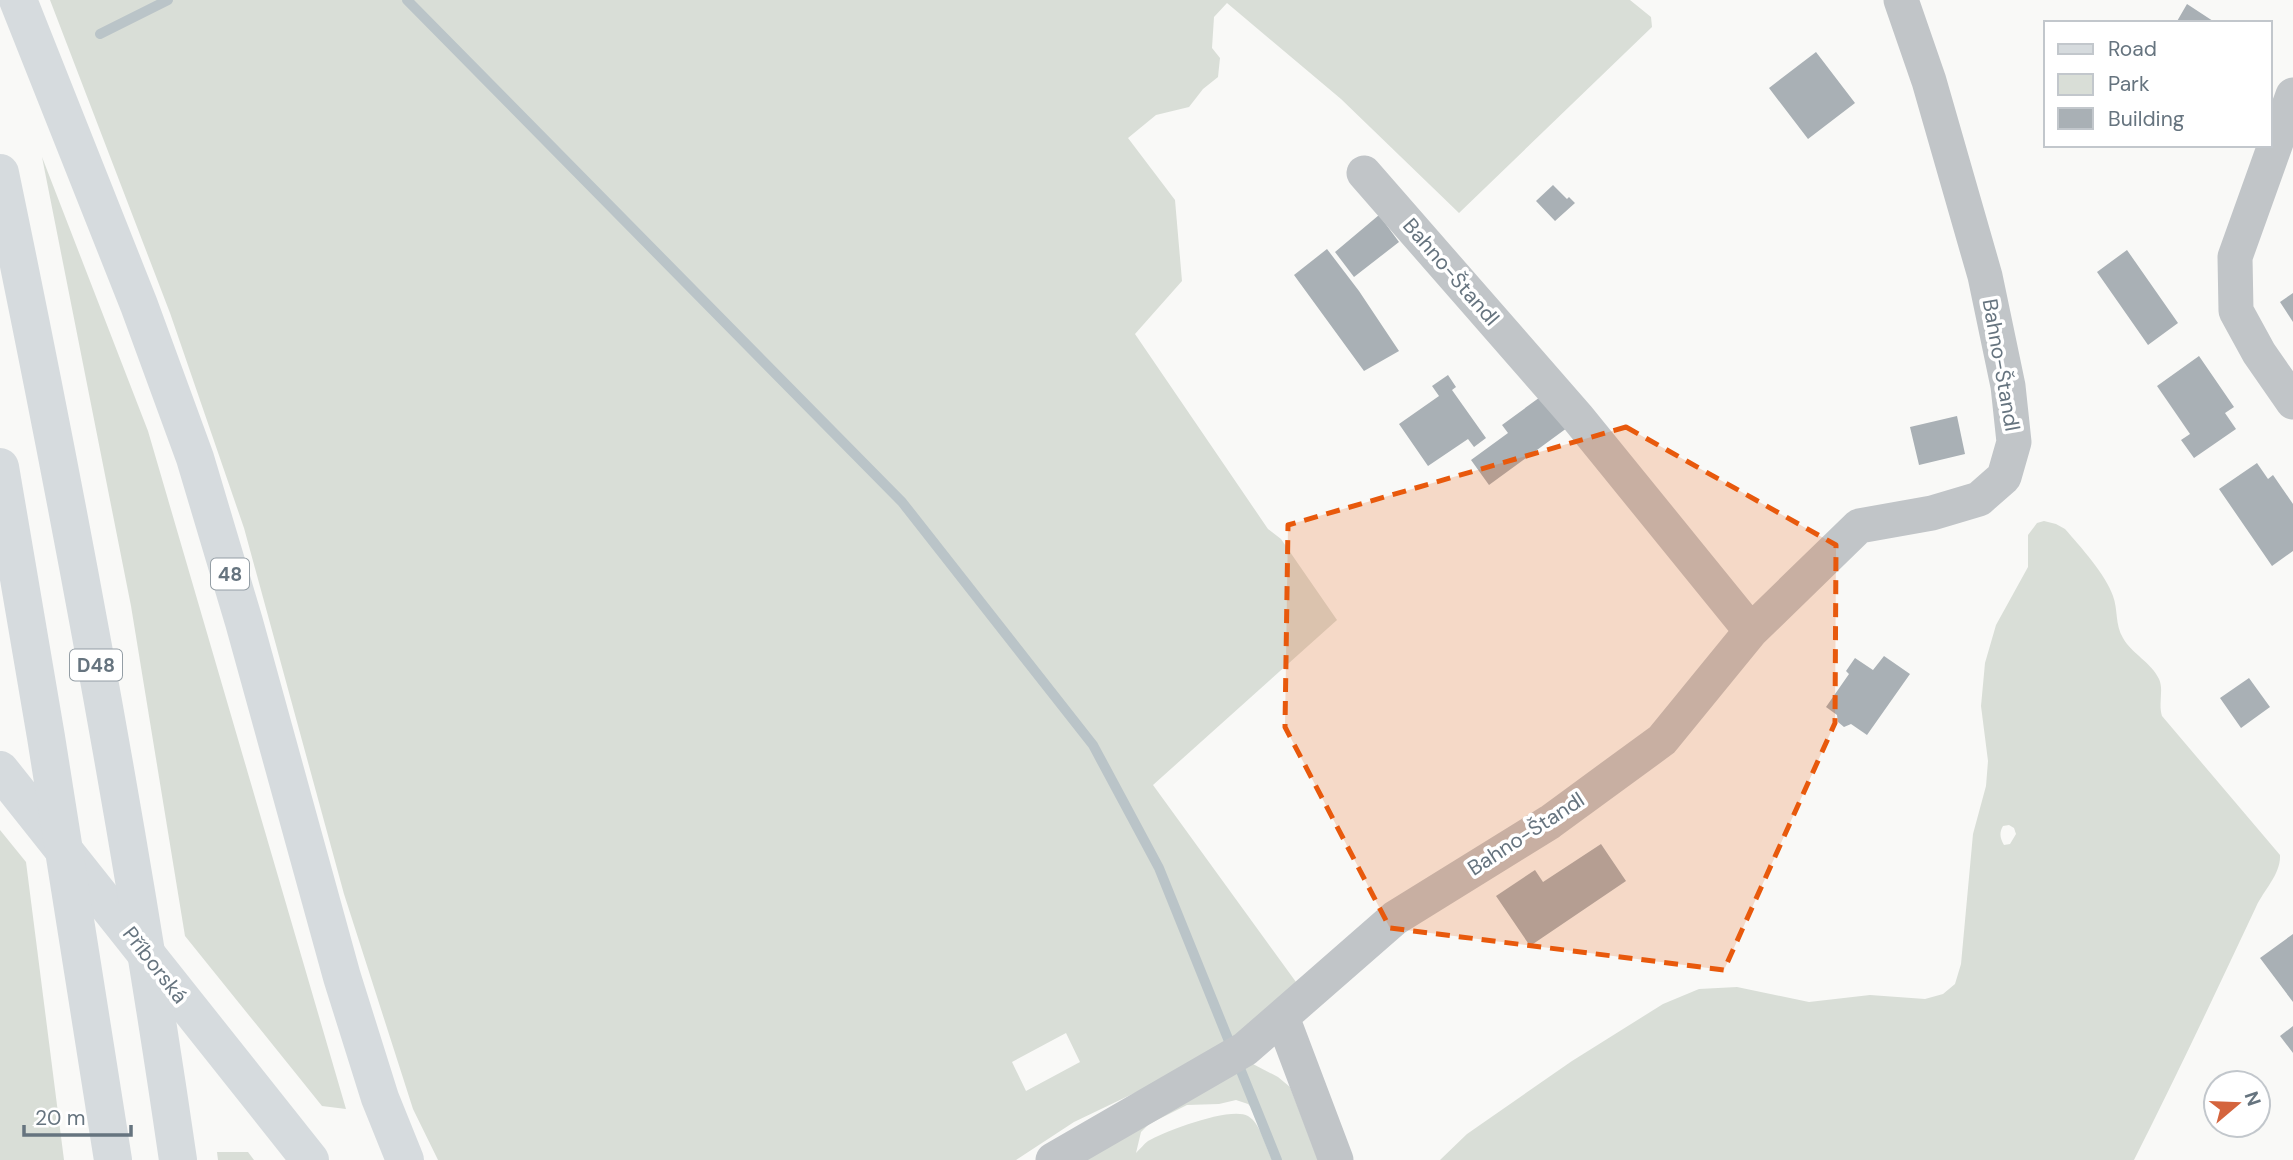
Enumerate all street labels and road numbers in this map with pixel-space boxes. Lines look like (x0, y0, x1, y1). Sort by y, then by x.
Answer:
street label: Bahno-Štandl (1397, 212, 1505, 332)
street label: Bahno-Štandl (1976, 297, 2026, 433)
road number: 48 (211, 558, 249, 590)
road number: D48 (70, 650, 122, 680)
street label: Bahno-Štandl (1462, 786, 1590, 882)
street label: Příborská (116, 921, 194, 1009)

